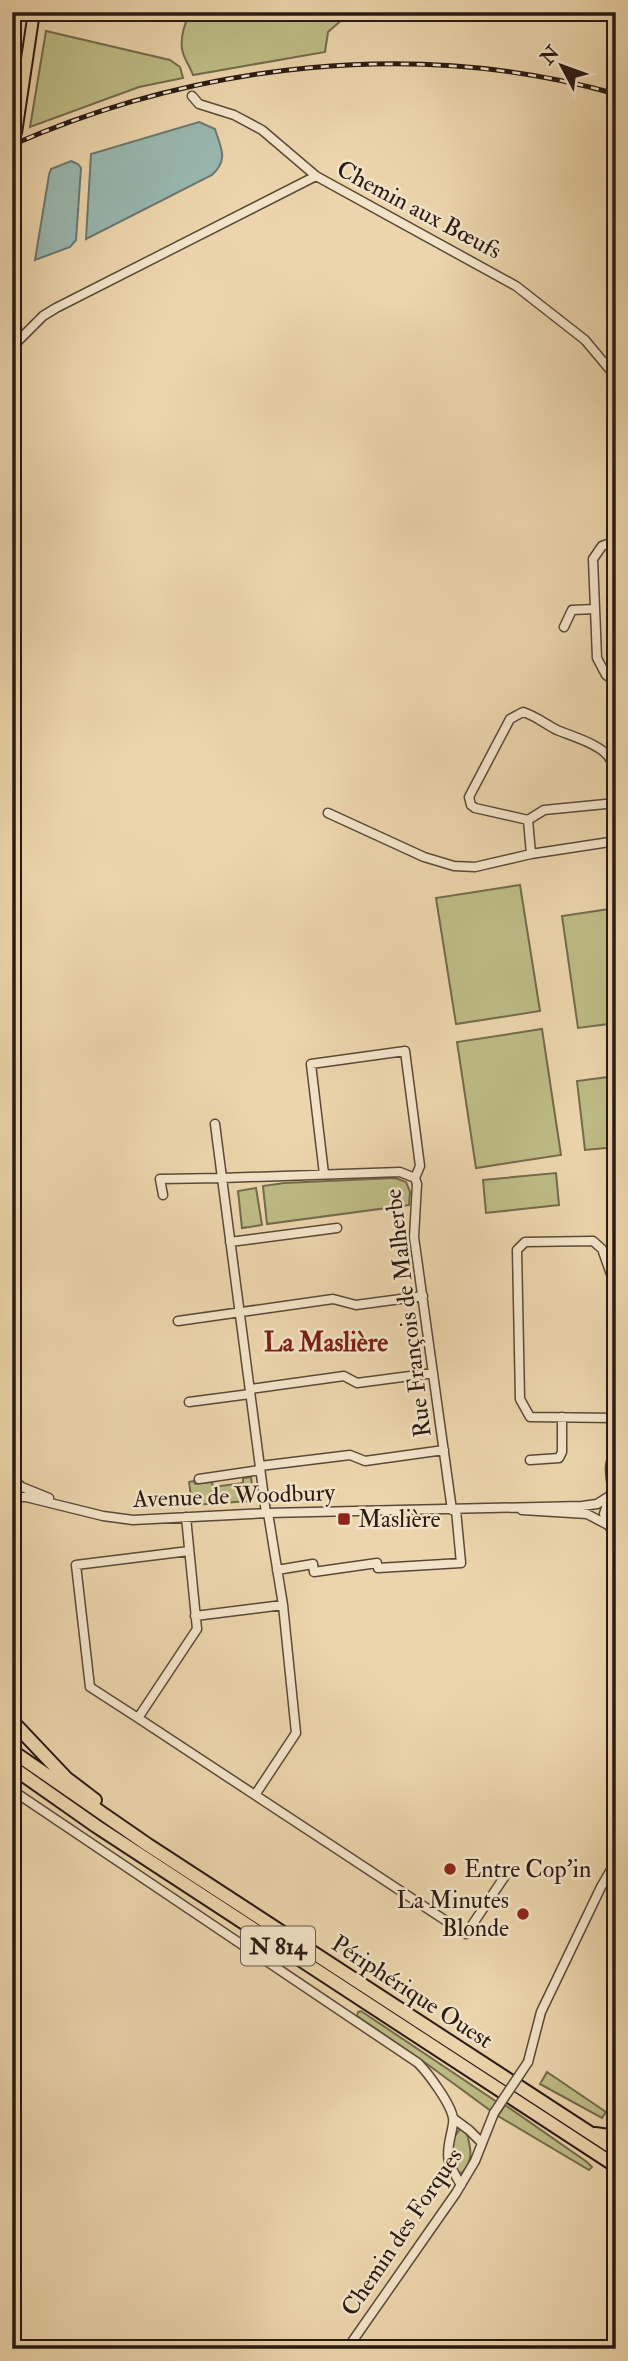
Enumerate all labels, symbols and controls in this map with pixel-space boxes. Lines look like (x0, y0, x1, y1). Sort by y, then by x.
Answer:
north arrow (526, 32, 596, 102)
text: N (535, 40, 565, 71)
street label: Chemin aux Bœufs (331, 154, 507, 266)
street label: Rue François de Malherbe (377, 1187, 439, 1439)
district label: La Maslière (264, 1327, 388, 1359)
street label: Avenue de Woodbury (131, 1477, 336, 1515)
place label: Maslière (358, 1504, 440, 1535)
marker: Maslière (336, 1511, 352, 1527)
place label: Entre Cop’in (464, 1854, 591, 1885)
marker: Entre Cop’in (442, 1861, 458, 1877)
place label: La Minutes Blonde (397, 1885, 509, 1944)
marker: La Minutes Blonde (515, 1906, 531, 1922)
road number: N 814 (241, 1926, 315, 1966)
street label: Périphérique Ouest (325, 1928, 499, 2056)
street label: Chemin des Forques (334, 2142, 470, 2322)

